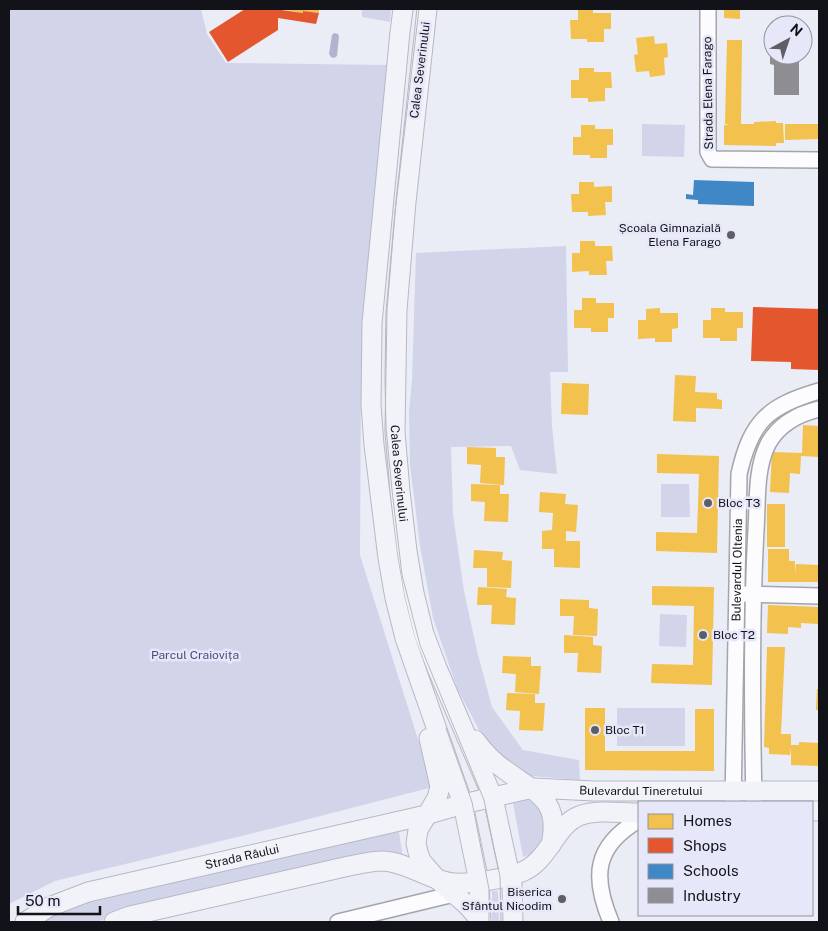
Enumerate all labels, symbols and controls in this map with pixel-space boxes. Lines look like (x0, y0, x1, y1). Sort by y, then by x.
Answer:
north arrow (763, 15, 813, 65)
text: N (787, 20, 806, 40)
street label: Calea Severinului (407, 21, 433, 119)
street label: Strada Elena Farago (700, 36, 716, 150)
place label: Școala Gimnazială Elena Farago (619, 221, 721, 249)
marker: Școala Gimnazială Elena Farago (725, 229, 737, 241)
street label: Calea Severinului (388, 425, 411, 522)
place label: Bloc T3 (718, 496, 760, 510)
marker: Bloc T3 (702, 497, 714, 509)
street label: Bulevardul Oltenia (729, 518, 745, 622)
place label: Bloc T2 (713, 628, 755, 642)
marker: Bloc T2 (697, 629, 709, 641)
park label: Parcul Craiovița (151, 648, 239, 662)
place label: Bloc T1 (605, 723, 645, 737)
marker: Bloc T1 (589, 724, 601, 736)
street label: Bulevardul Tineretului (579, 783, 702, 798)
legend (638, 801, 813, 916)
text: Homes (683, 812, 732, 829)
text: Shops (683, 837, 727, 854)
street label: Strada Râului (204, 842, 280, 872)
text: Schools (683, 862, 739, 879)
scale bar (18, 884, 100, 916)
place label: Biserica Sfântul Nicodim (462, 885, 552, 913)
text: Industry (683, 887, 741, 904)
text: 50 m (25, 892, 60, 909)
marker: Biserica Sfântul Nicodim (556, 893, 568, 905)

